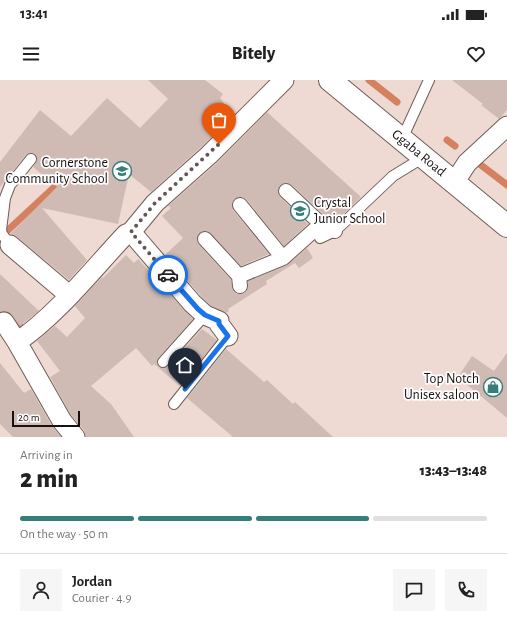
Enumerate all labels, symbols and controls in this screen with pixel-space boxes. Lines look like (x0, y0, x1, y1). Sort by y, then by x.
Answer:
text: 13:41 (20, 6, 48, 21)
icon: menu (20, 43, 42, 65)
icon: heart (465, 43, 487, 65)
text: Bitely (232, 45, 275, 63)
pin (202, 103, 236, 144)
icon: bag (208, 109, 230, 131)
street label: Ggaba Road (389, 127, 448, 179)
place label: Cornerstone Community School (5, 156, 108, 186)
school or university icon: Cornerstone Community School (111, 160, 133, 182)
place label: Crystal Junior School (314, 196, 386, 226)
school or university icon: Crystal Junior School (289, 200, 311, 222)
courier (148, 255, 188, 295)
icon: car (157, 264, 179, 286)
pin (168, 348, 202, 389)
icon: home (174, 354, 196, 376)
place label: Top Notch Unisex saloon (404, 372, 479, 402)
shop icon: Top Notch Unisex saloon (482, 376, 504, 398)
scale bar (12, 409, 80, 428)
text: 20 m (18, 412, 39, 423)
text: Arriving in (20, 449, 73, 462)
text: 13:43–13:48 (420, 463, 487, 478)
text: 2 min (20, 466, 78, 492)
text: On the way · 50 m (20, 528, 108, 541)
button: person (20, 569, 62, 611)
button: chat (393, 569, 435, 611)
button: phone (445, 569, 487, 611)
text: Jordan (72, 574, 112, 589)
text: Courier · 4.9 (72, 592, 132, 605)

